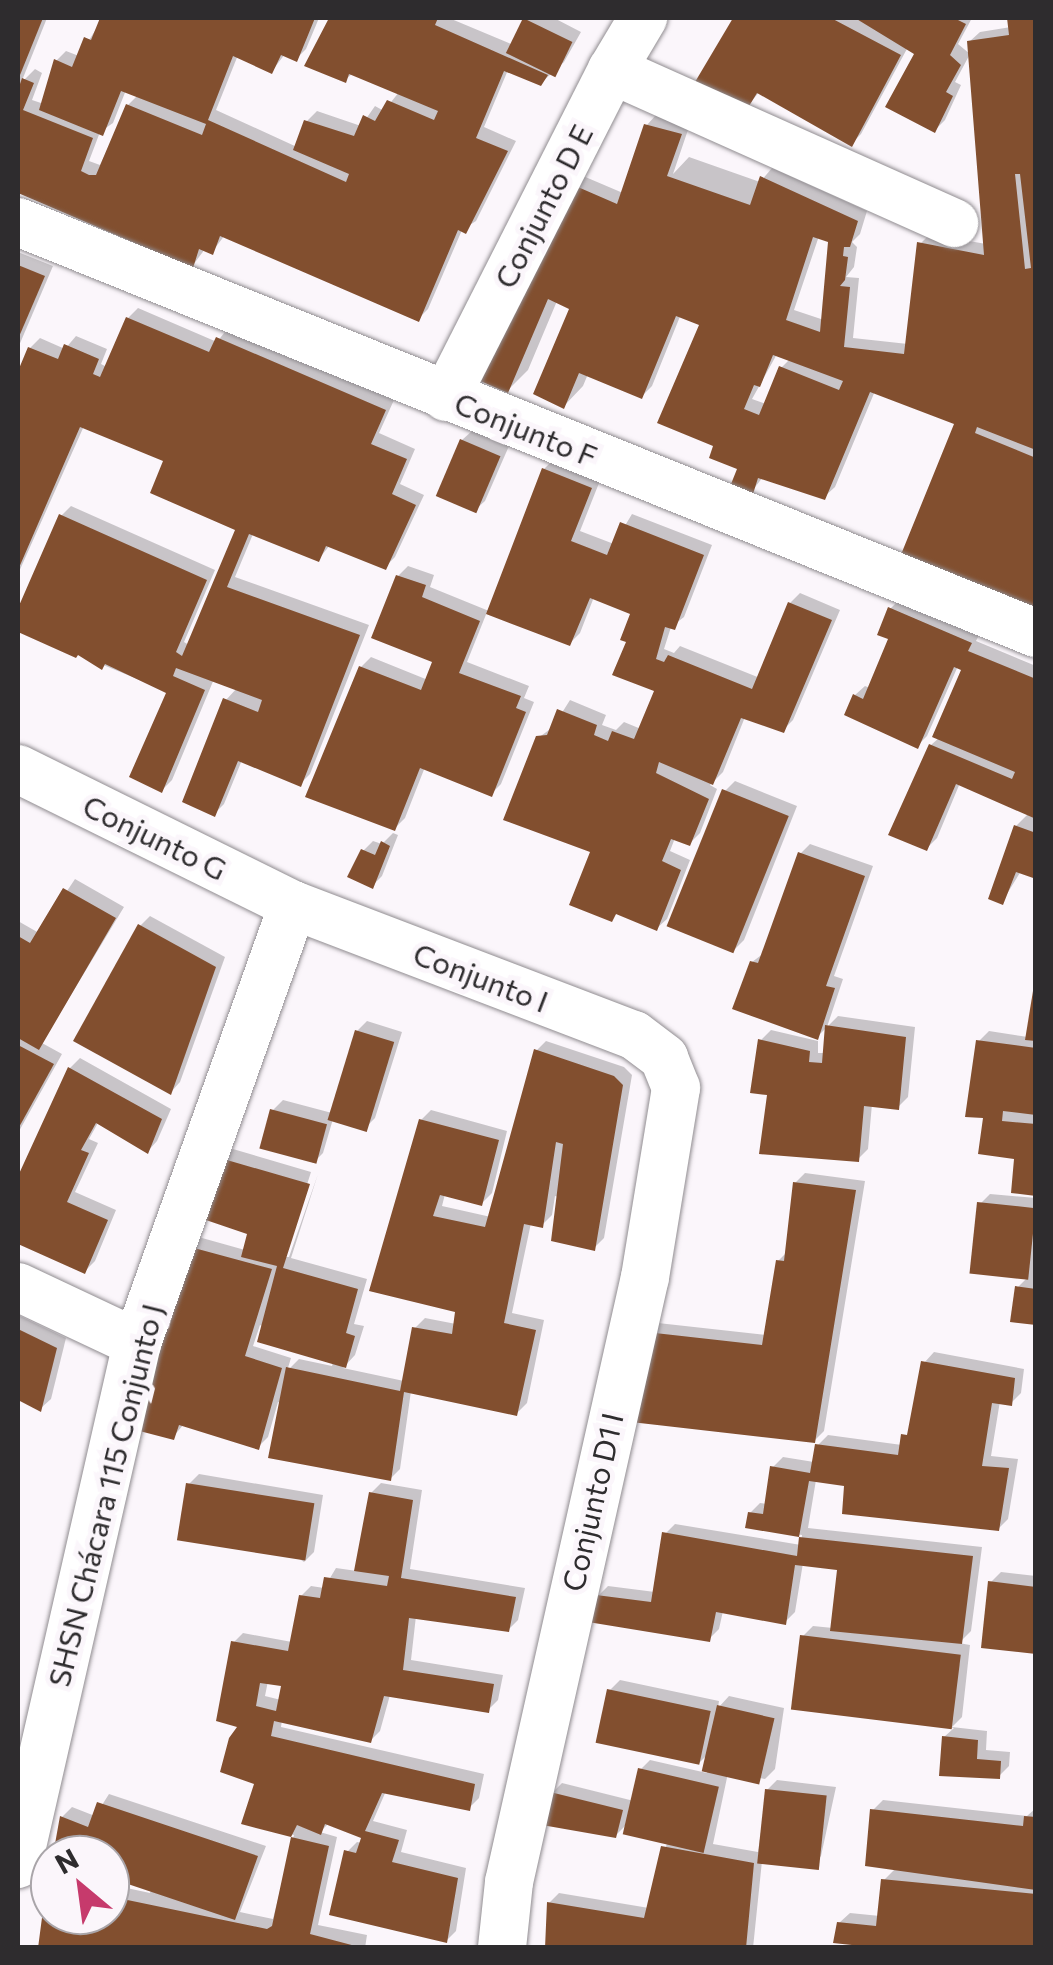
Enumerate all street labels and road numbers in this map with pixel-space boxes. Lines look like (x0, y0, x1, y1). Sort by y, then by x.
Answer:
street label: Conjunto D E (486, 118, 600, 294)
street label: Conjunto F (450, 384, 602, 474)
street label: Conjunto G (77, 787, 233, 887)
street label: Conjunto I (409, 935, 553, 1019)
street label: SHSN Chácara 115 Conjunto J (40, 1300, 170, 1690)
street label: Conjunto D1 I (554, 1409, 630, 1595)

